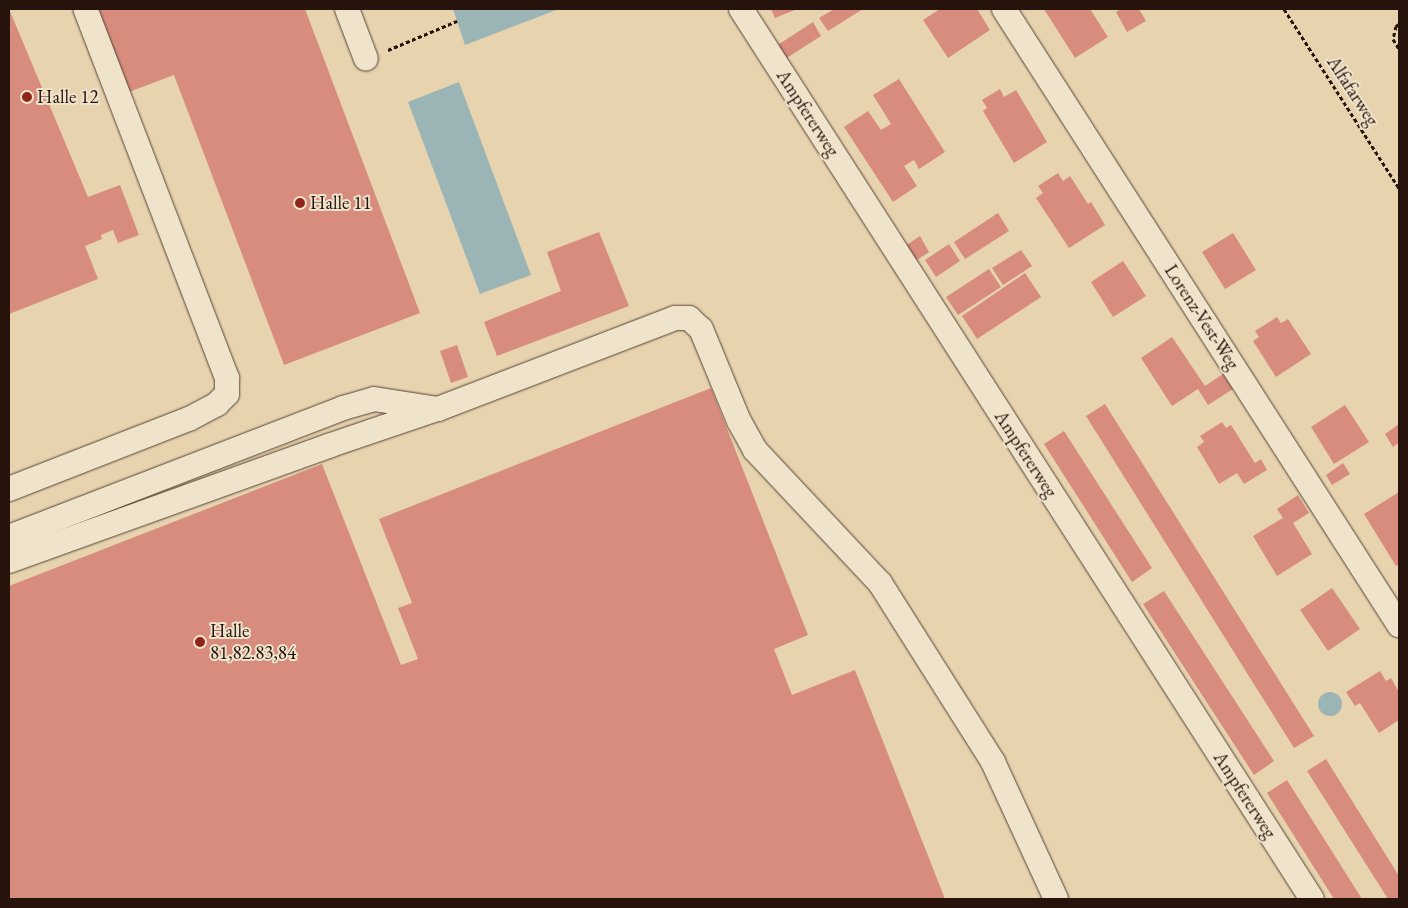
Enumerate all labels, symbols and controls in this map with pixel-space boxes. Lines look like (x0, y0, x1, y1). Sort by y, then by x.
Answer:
street label: Alfafarweg (1322, 52, 1384, 130)
street label: Ampfererweg (771, 65, 845, 161)
place label: Halle 12 (37, 86, 99, 108)
marker: Halle 12 (21, 91, 33, 103)
place label: Halle 11 (310, 192, 372, 214)
marker: Halle 11 (294, 197, 306, 209)
street label: Lorenz-Vest-Weg (1160, 260, 1244, 374)
street label: Ampfererweg (989, 406, 1063, 502)
place label: Halle 81,82.83,84 (210, 620, 296, 664)
marker: Halle 81,82.83,84 (194, 636, 206, 648)
street label: Ampfererweg (1208, 747, 1282, 843)

